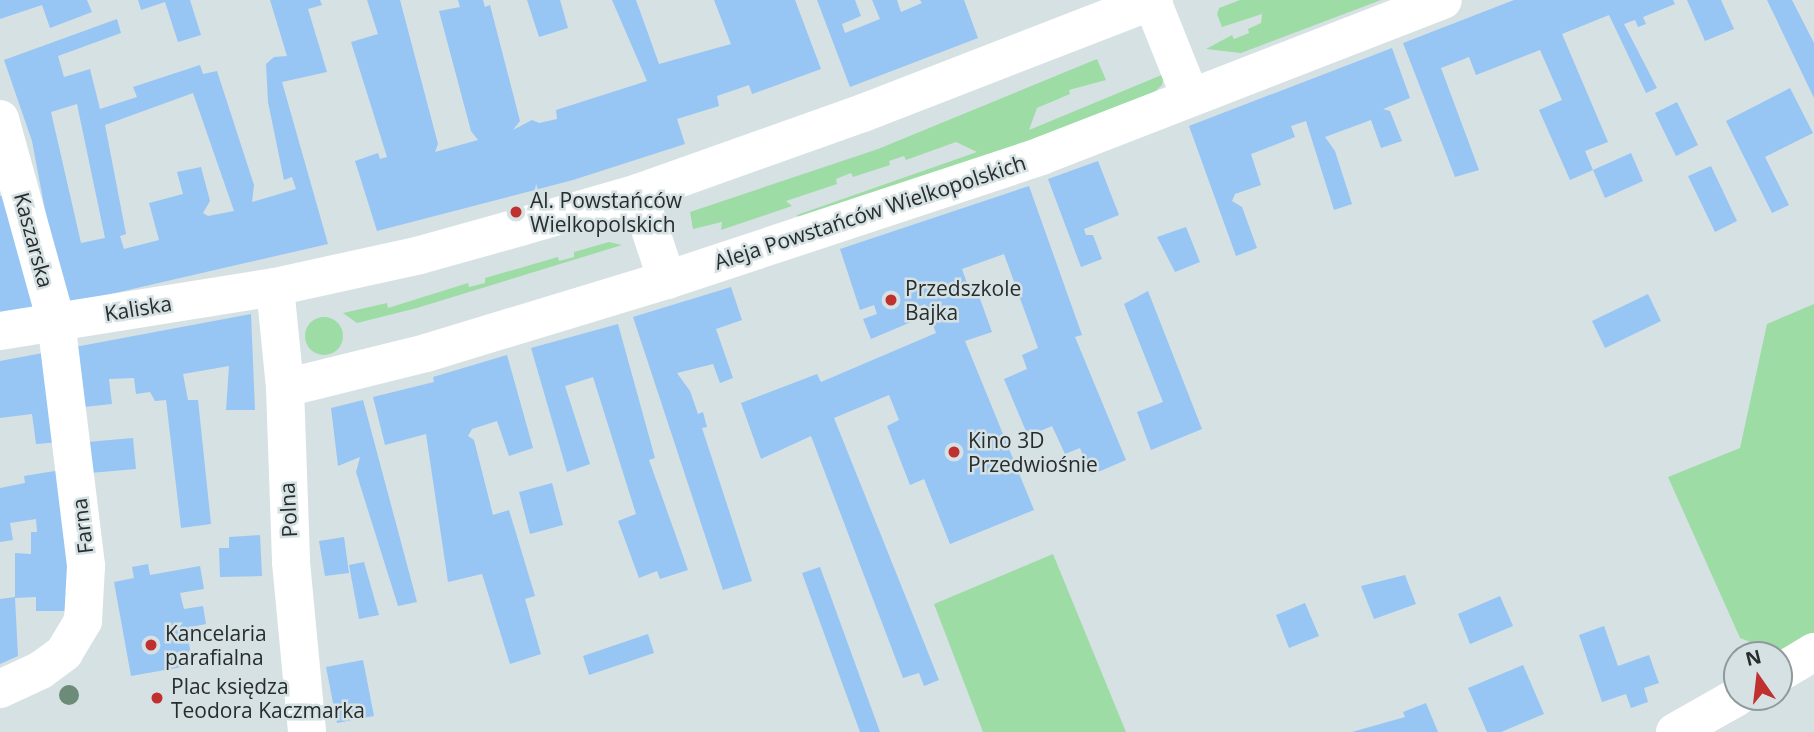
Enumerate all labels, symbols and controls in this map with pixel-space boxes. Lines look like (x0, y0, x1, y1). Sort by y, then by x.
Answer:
street label: Aleja Powstańców Wielkopolskich (711, 150, 1029, 274)
place label: Al. Powstańców Wielkopolskich (530, 187, 682, 237)
street label: Kaszarska (9, 190, 59, 290)
marker: Al. Powstańców Wielkopolskich (508, 204, 524, 220)
place label: Przedszkole Bajka (905, 275, 1021, 325)
street label: Kaliska (103, 290, 173, 326)
marker: Przedszkole Bajka (883, 292, 899, 308)
place label: Kino 3D Przedwiośnie (968, 427, 1098, 477)
marker: Kino 3D Przedwiośnie (946, 444, 962, 460)
street label: Polna (274, 482, 302, 538)
street label: Farna (66, 497, 98, 555)
place label: Kancelaria parafialna (165, 620, 267, 670)
marker: Kancelaria parafialna (143, 637, 159, 653)
north arrow (1723, 641, 1793, 711)
text: N (1743, 643, 1764, 672)
place label: Plac księdza Teodora Kaczmarka (171, 673, 365, 723)
marker: Plac księdza Teodora Kaczmarka (149, 690, 165, 706)

